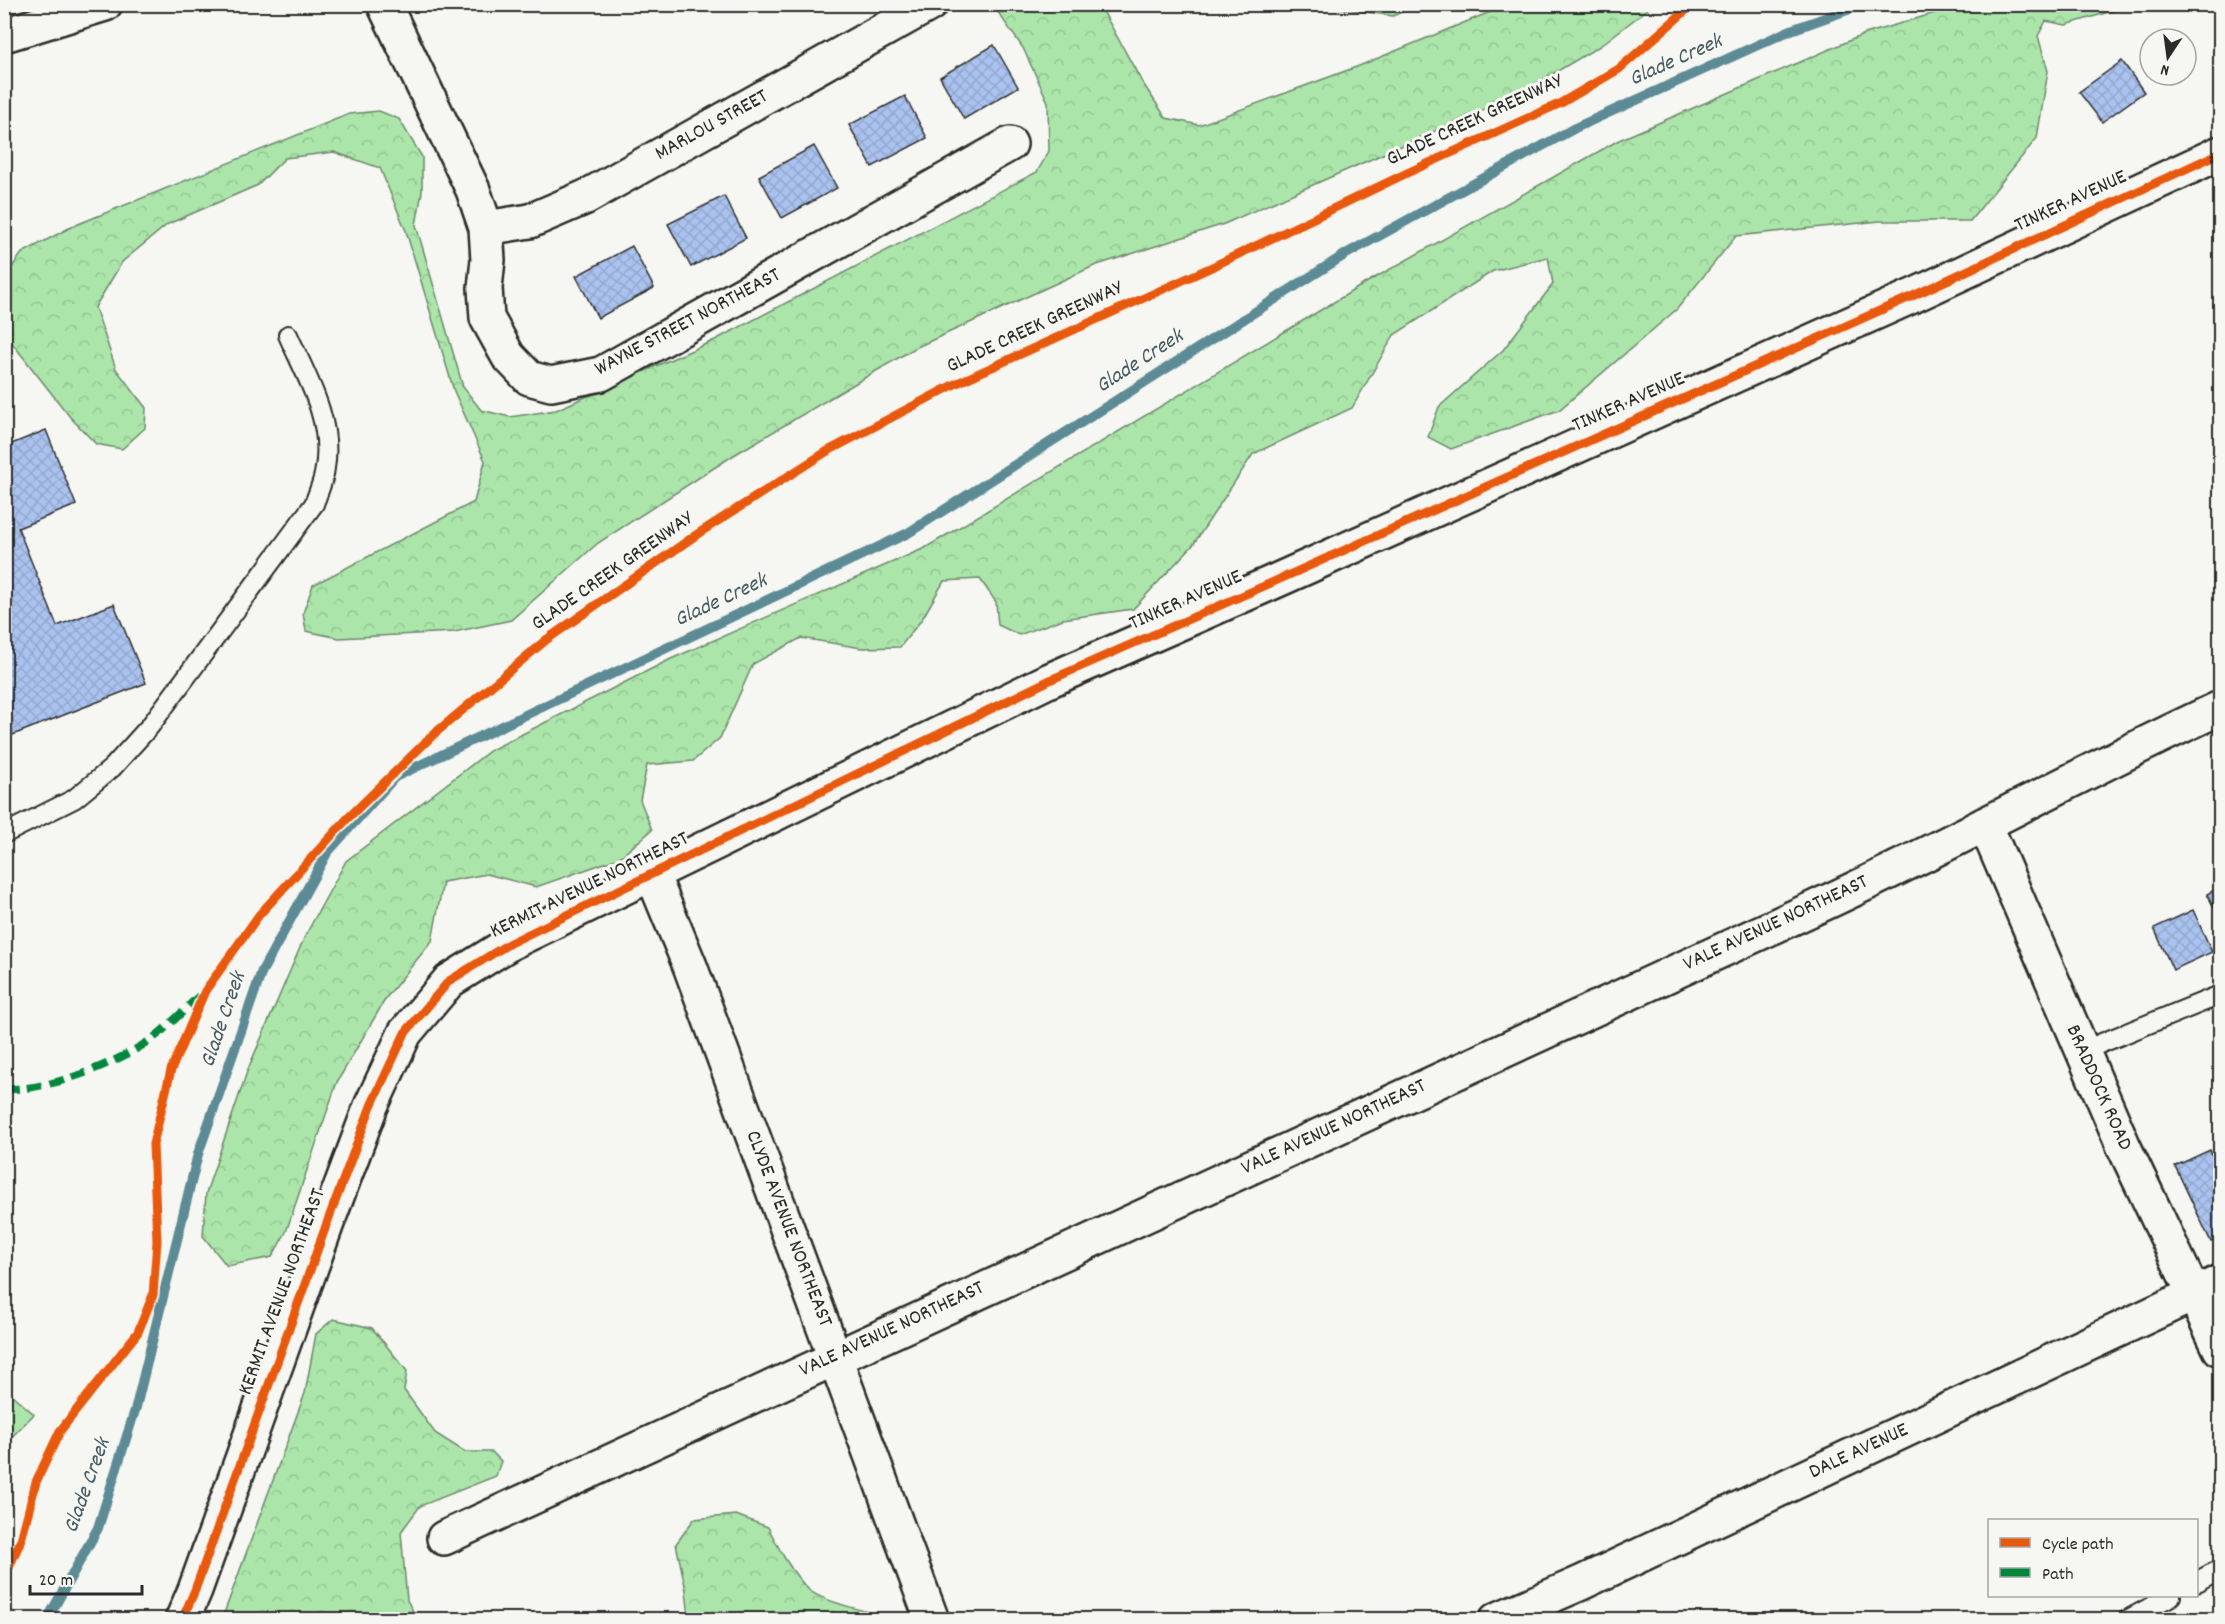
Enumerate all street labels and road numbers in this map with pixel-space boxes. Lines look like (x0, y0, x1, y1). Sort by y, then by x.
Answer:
street label: GLADE CREEK GREENWAY (1382, 66, 1569, 175)
street label: MARLOU STREET (650, 82, 774, 169)
street label: TINKER AVENUE (2010, 163, 2132, 241)
street label: WAYNE STREET NORTHEAST (590, 261, 787, 385)
street label: GLADE CREEK GREENWAY (942, 273, 1129, 382)
street label: TINKER AVENUE (1568, 365, 1691, 441)
street label: GLADE CREEK GREENWAY (526, 504, 701, 639)
street label: TINKER AVENUE (1125, 563, 1248, 639)
street label: KERMIT AVENUE NORTHEAST (485, 824, 695, 947)
street label: VALE AVENUE NORTHEAST (1679, 868, 1874, 980)
street label: BRADDOCK ROAD (2057, 1020, 2139, 1156)
street label: VALE AVENUE NORTHEAST (1237, 1072, 1432, 1184)
street label: CLYDE AVENUE NORTHEAST (737, 1126, 840, 1332)
street label: KERMIT AVENUE NORTHEAST (232, 1184, 335, 1400)
street label: VALE AVENUE NORTHEAST (795, 1274, 990, 1386)
street label: DALE AVENUE (1804, 1416, 1914, 1488)

